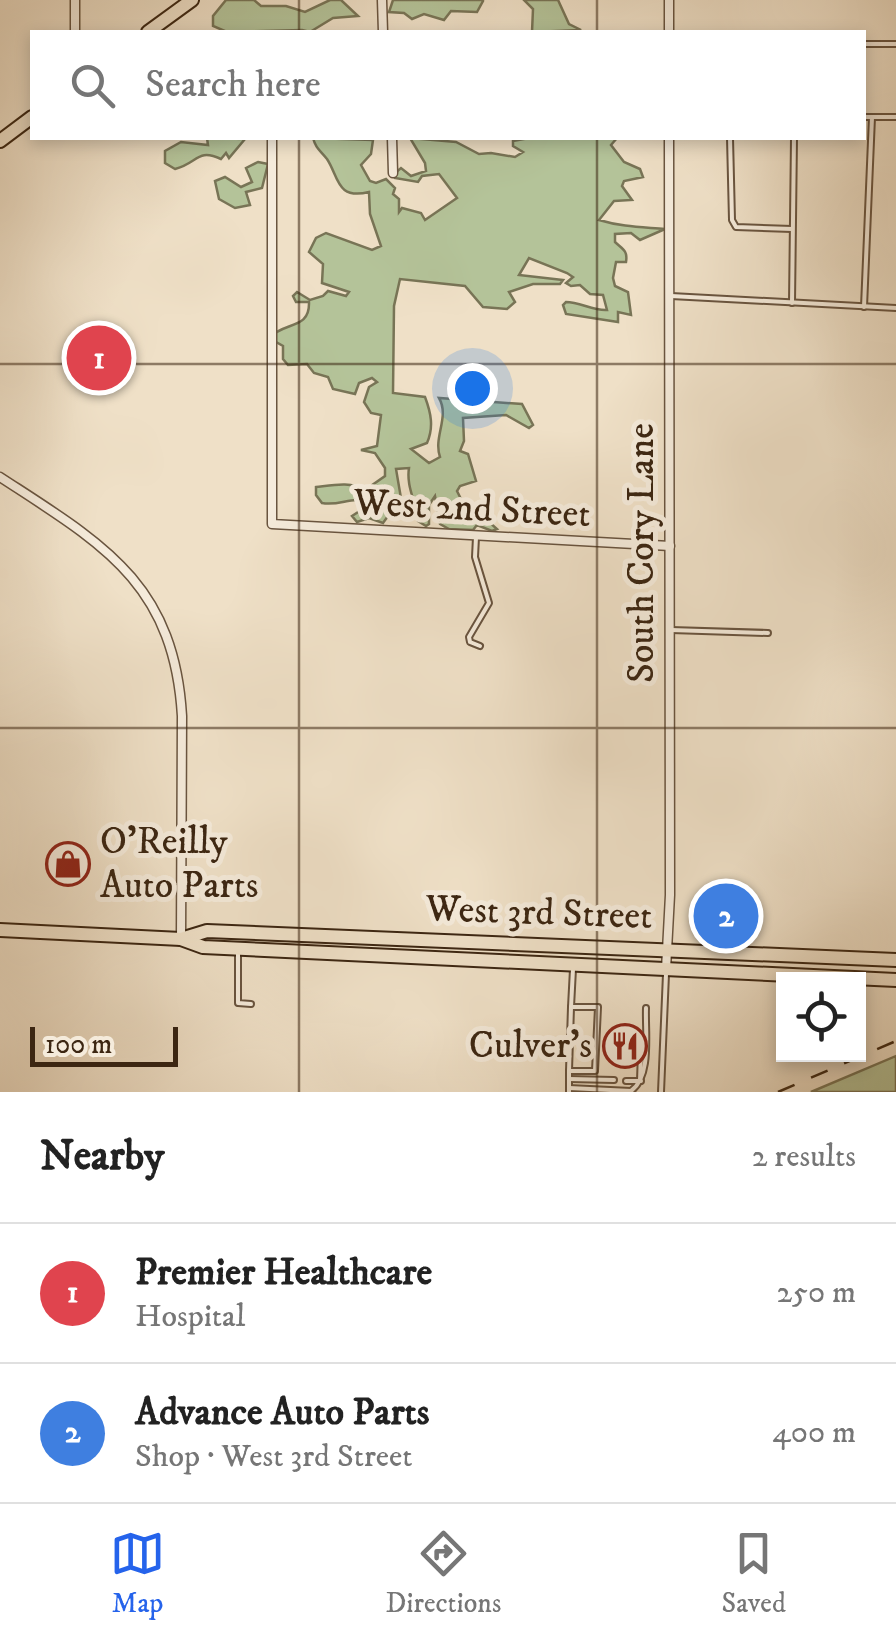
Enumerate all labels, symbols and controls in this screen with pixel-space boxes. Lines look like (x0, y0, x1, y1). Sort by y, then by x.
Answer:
search box (30, 30, 866, 140)
icon: search (65, 58, 120, 113)
text: Search here (145, 61, 321, 109)
pin: 1 (66, 320, 132, 396)
your location (447, 363, 498, 414)
street label: South Cory Lane (618, 423, 666, 683)
street label: West 2nd Street (351, 479, 592, 539)
place label: O'Reilly Auto Parts (100, 818, 259, 910)
shop icon: O'Reilly Auto Parts (45, 841, 91, 887)
pin: 2 (694, 878, 758, 954)
street label: West 3rd Street (424, 885, 653, 941)
map controls (776, 972, 866, 1062)
button: locate (776, 972, 866, 1062)
scale bar (30, 1022, 178, 1066)
place label: Culver's (469, 1022, 592, 1070)
restaurant icon: Culver's (602, 1023, 648, 1069)
text: 100 m (45, 1027, 112, 1062)
text: Nearby (40, 1131, 164, 1183)
text: 2 results (752, 1137, 856, 1177)
text: Premier Healthcare (135, 1249, 432, 1297)
text: 1 (67, 1273, 78, 1313)
text: 250 m (776, 1273, 856, 1313)
text: Hospital (135, 1297, 245, 1337)
text: Advance Auto Parts (135, 1389, 429, 1437)
text: 2 (65, 1413, 80, 1453)
text: 400 m (772, 1413, 856, 1453)
text: Shop · West 3rd Street (135, 1437, 413, 1477)
tab: Map (110, 1526, 165, 1621)
tab: Directions (385, 1526, 501, 1621)
tab: Saved (722, 1526, 786, 1621)

